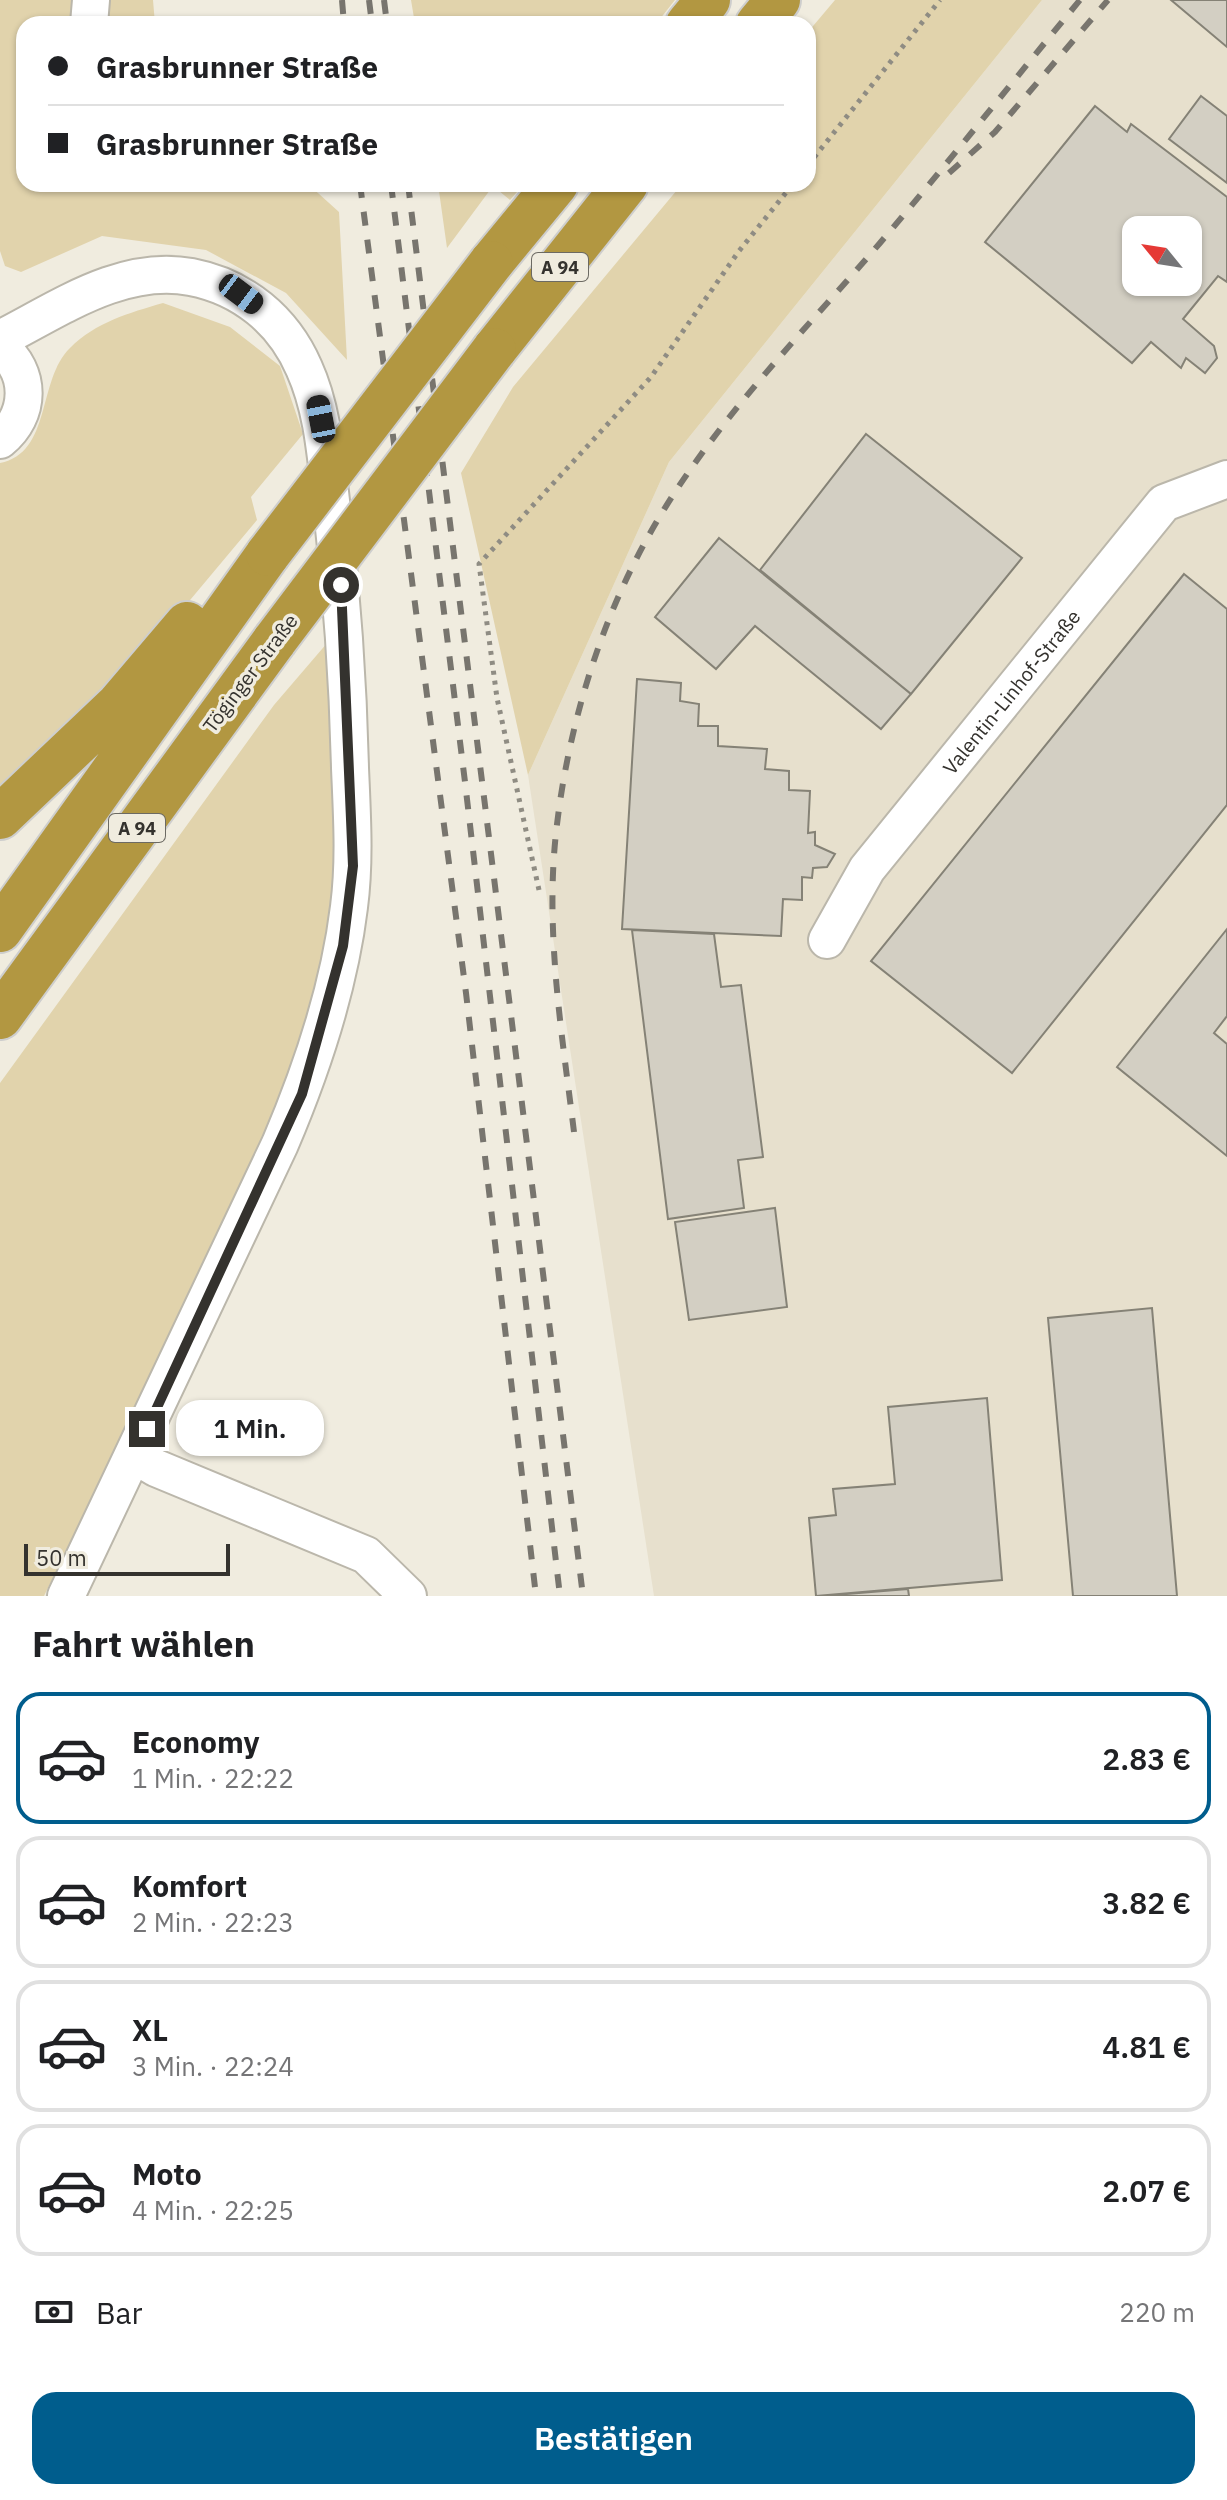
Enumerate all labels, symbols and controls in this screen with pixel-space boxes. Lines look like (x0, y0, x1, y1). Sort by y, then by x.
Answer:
text: Grasbrunner Straße (96, 47, 378, 86)
text: Grasbrunner Straße (96, 124, 378, 163)
north arrow (1122, 216, 1202, 296)
map controls (1122, 216, 1202, 296)
road number: A 94 (532, 253, 588, 281)
car (215, 270, 267, 318)
car (305, 393, 337, 445)
route start (323, 567, 359, 603)
street label: Valentin-Linhof-Straße (936, 604, 1086, 780)
street label: Töginger Straße (196, 608, 304, 738)
road number: A 94 (109, 814, 165, 842)
callout: 1 Min. (175, 1401, 323, 1457)
route end (129, 1411, 165, 1447)
text: 1 Min. (213, 1411, 287, 1445)
scale bar (24, 1540, 230, 1576)
text: 50 m (36, 1543, 87, 1572)
text: Fahrt wählen (32, 1620, 255, 1667)
icon: car (36, 1722, 108, 1794)
text: Economy (132, 1722, 260, 1761)
text: 2.83 € (1102, 1739, 1191, 1778)
text: 1 Min. · 22:22 (132, 1761, 294, 1795)
icon: car (36, 1866, 108, 1938)
text: Komfort (132, 1866, 247, 1905)
text: 3.82 € (1102, 1883, 1191, 1922)
text: 2 Min. · 22:23 (132, 1905, 294, 1939)
icon: car (36, 2010, 108, 2082)
text: XL (132, 2010, 168, 2049)
text: 4.81 € (1102, 2027, 1191, 2066)
text: 3 Min. · 22:24 (132, 2049, 294, 2083)
icon: car (36, 2154, 108, 2226)
text: Moto (132, 2154, 202, 2193)
text: 2.07 € (1102, 2171, 1191, 2210)
text: 4 Min. · 22:25 (132, 2193, 294, 2227)
icon: cash (32, 2290, 76, 2334)
text: Bar (96, 2293, 143, 2332)
text: 220 m (1119, 2295, 1195, 2329)
button: Bestätigen (32, 2392, 1195, 2484)

